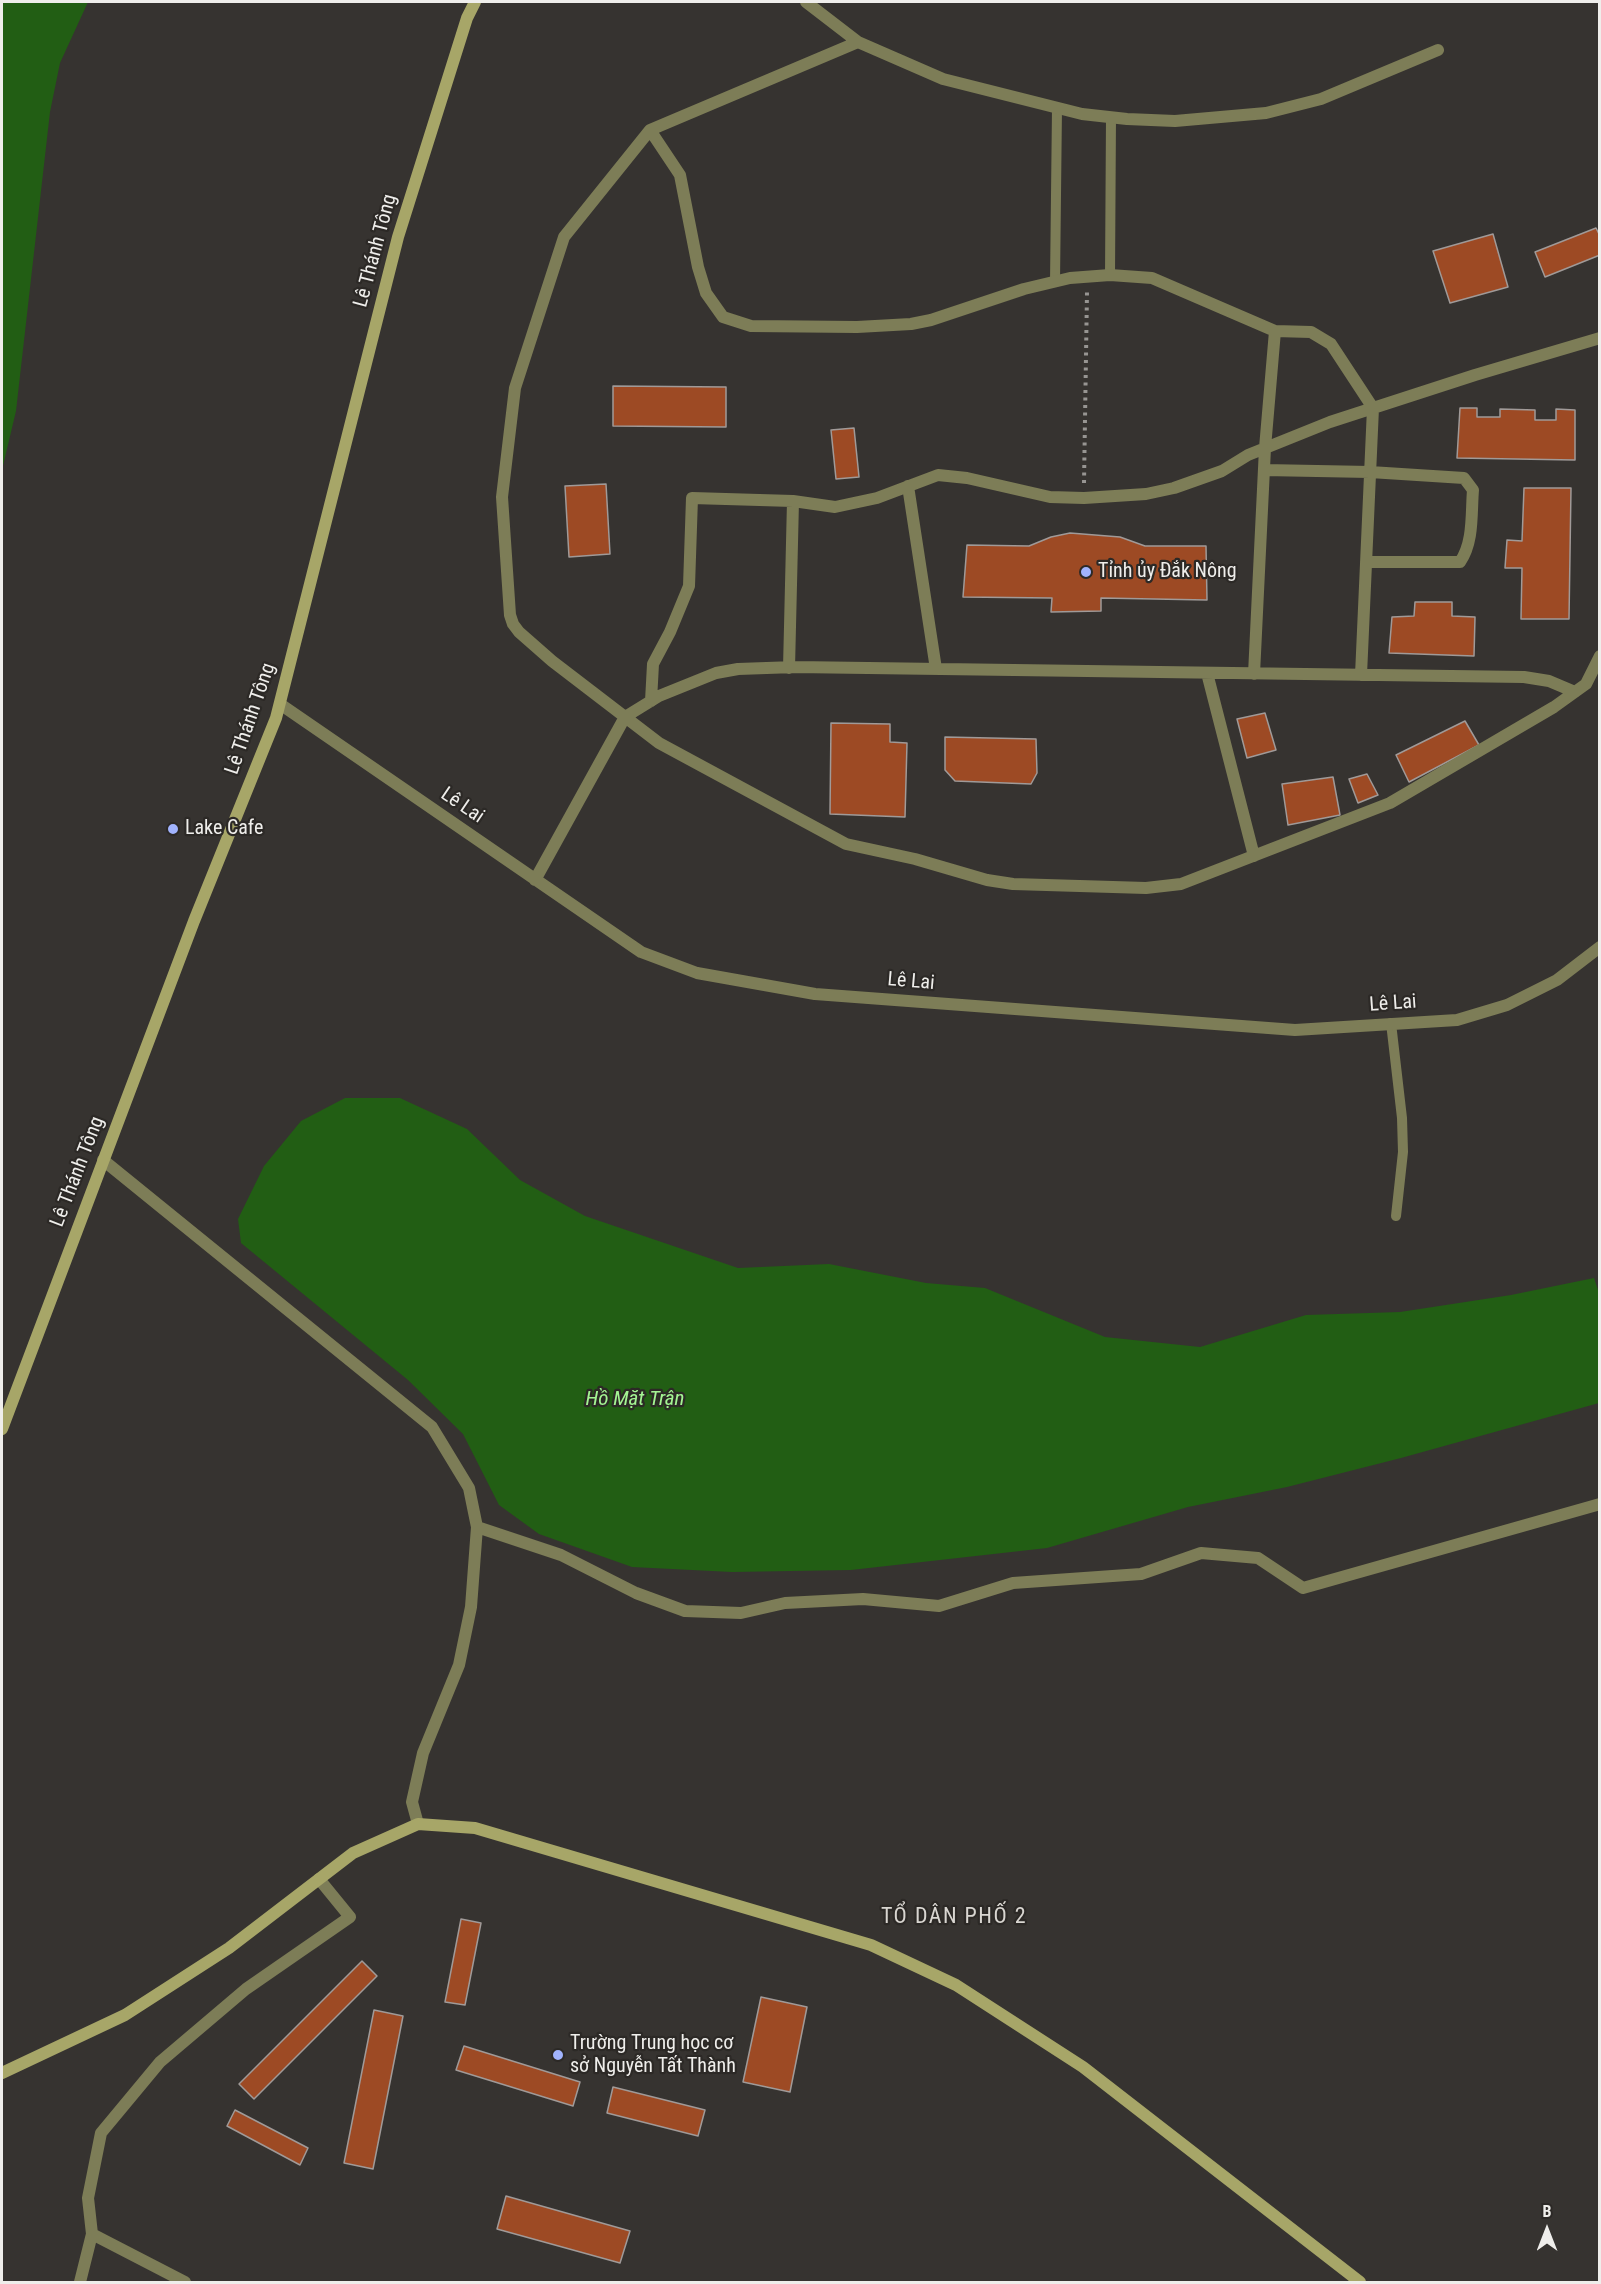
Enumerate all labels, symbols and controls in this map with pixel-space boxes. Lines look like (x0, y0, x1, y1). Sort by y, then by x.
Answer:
street label: Lê Thánh Tông (349, 192, 403, 310)
place label: Tỉnh ủy Đắk Nông (1098, 560, 1237, 584)
marker: Tỉnh ủy Đắk Nông (1079, 565, 1093, 579)
street label: Lê Thánh Tông (221, 660, 281, 778)
street label: Lê Lai (436, 783, 488, 829)
place label: Lake Cafe (185, 817, 263, 841)
marker: Lake Cafe (166, 822, 180, 836)
street label: Lê Lai (886, 968, 936, 996)
street label: Lê Lai (1369, 990, 1417, 1018)
street label: Lê Thánh Tông (46, 1114, 110, 1230)
water label: Hồ Mặt Trận (586, 1387, 684, 1413)
district label: TỔ DÂN PHỐ 2 (881, 1904, 1027, 1930)
place label: Trường Trung học cơ sở Nguyễn Tất Thành (570, 2032, 736, 2079)
marker: Trường Trung học cơ sở Nguyễn Tất Thành (551, 2048, 565, 2062)
north arrow (1517, 2200, 1577, 2260)
text: B (1543, 2202, 1551, 2221)

